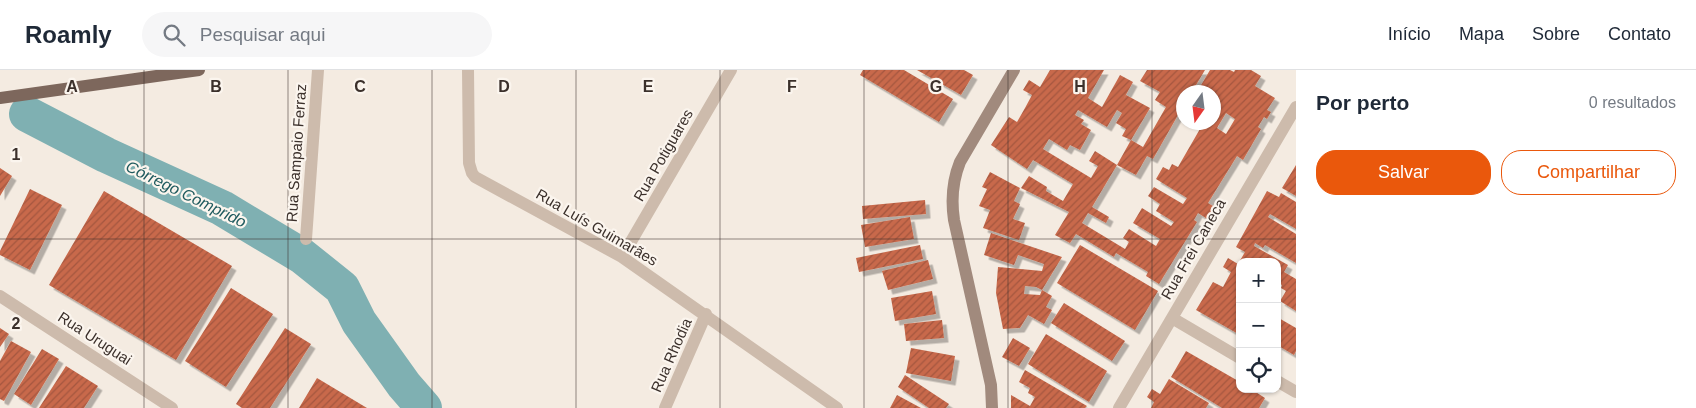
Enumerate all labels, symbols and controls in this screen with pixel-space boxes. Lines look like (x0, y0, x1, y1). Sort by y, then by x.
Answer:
search box (142, 12, 492, 57)
text: Roamly (25, 21, 112, 48)
icon: search (160, 21, 188, 49)
text: Pesquisar aqui (200, 24, 325, 45)
text: Início (1388, 24, 1431, 44)
text: Mapa (1459, 24, 1504, 44)
text: Sobre (1532, 24, 1580, 44)
text: Contato (1608, 24, 1671, 44)
text: A (66, 78, 78, 95)
text: B (210, 78, 222, 95)
text: C (354, 78, 366, 95)
text: D (498, 78, 510, 95)
text: E (643, 78, 654, 95)
text: F (787, 78, 797, 95)
text: G (930, 78, 942, 95)
text: H (1074, 78, 1086, 95)
street label: Rua Sampaio Ferraz (283, 83, 309, 223)
north arrow (1176, 85, 1221, 130)
text: Por perto (1316, 91, 1409, 114)
text: 0 resultados (1589, 94, 1676, 111)
street label: Rua Potiguares (630, 106, 696, 204)
text: 1 (12, 146, 21, 163)
button: Salvar (1316, 150, 1491, 195)
button: Compartilhar (1501, 150, 1676, 195)
water label: Córrego Comprido (123, 158, 249, 231)
street label: Rua Luís Guimarães (533, 185, 661, 269)
street label: Rua Frei Caneca (1157, 195, 1229, 302)
map controls (1236, 258, 1281, 393)
button: + (1236, 258, 1281, 303)
button: − (1236, 303, 1281, 348)
street label: Rua Uruguai (55, 308, 135, 368)
text: 2 (12, 315, 21, 332)
street label: Rua Rhodia (647, 315, 695, 395)
button: locate (1236, 348, 1281, 393)

